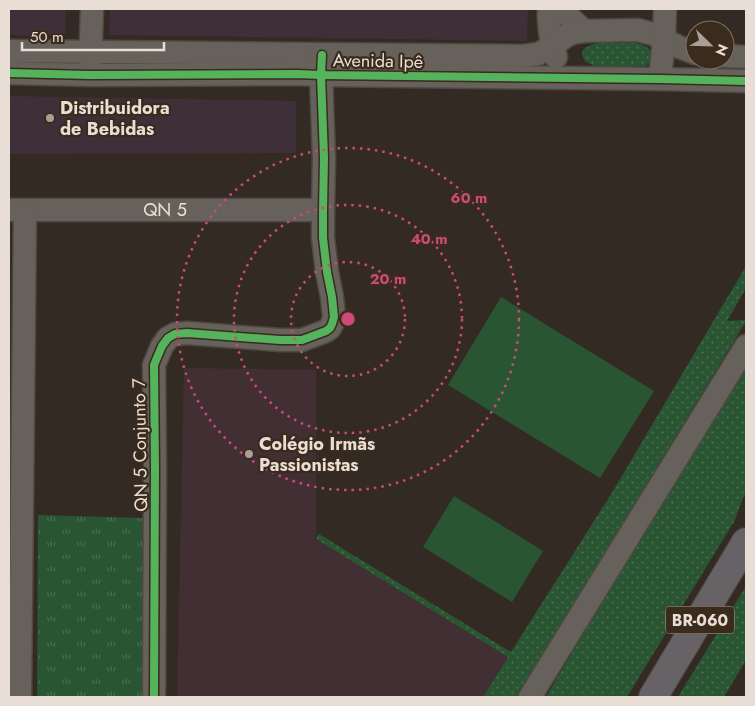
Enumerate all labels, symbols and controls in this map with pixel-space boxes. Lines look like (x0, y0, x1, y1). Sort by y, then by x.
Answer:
scale bar (22, 20, 165, 52)
north arrow (685, 20, 735, 70)
text: 50 m (30, 26, 64, 48)
text: N (711, 41, 733, 59)
street label: Avenida Ipê (333, 47, 423, 75)
place label: Distribuidora de Bebidas (60, 95, 170, 142)
marker: Distribuidora de Bebidas (44, 112, 56, 124)
text: 60 m (451, 187, 487, 209)
street label: QN 5 (143, 197, 187, 223)
text: 40 m (410, 228, 448, 250)
text: 20 m (370, 268, 406, 290)
centre of rings (339, 310, 357, 328)
street label: QN 5 Conjunto 7 (126, 378, 154, 512)
place label: Colégio Irmãs Passionistas (259, 431, 375, 478)
marker: Colégio Irmãs Passionistas (243, 448, 255, 460)
road number: BR-060 (666, 606, 734, 634)

